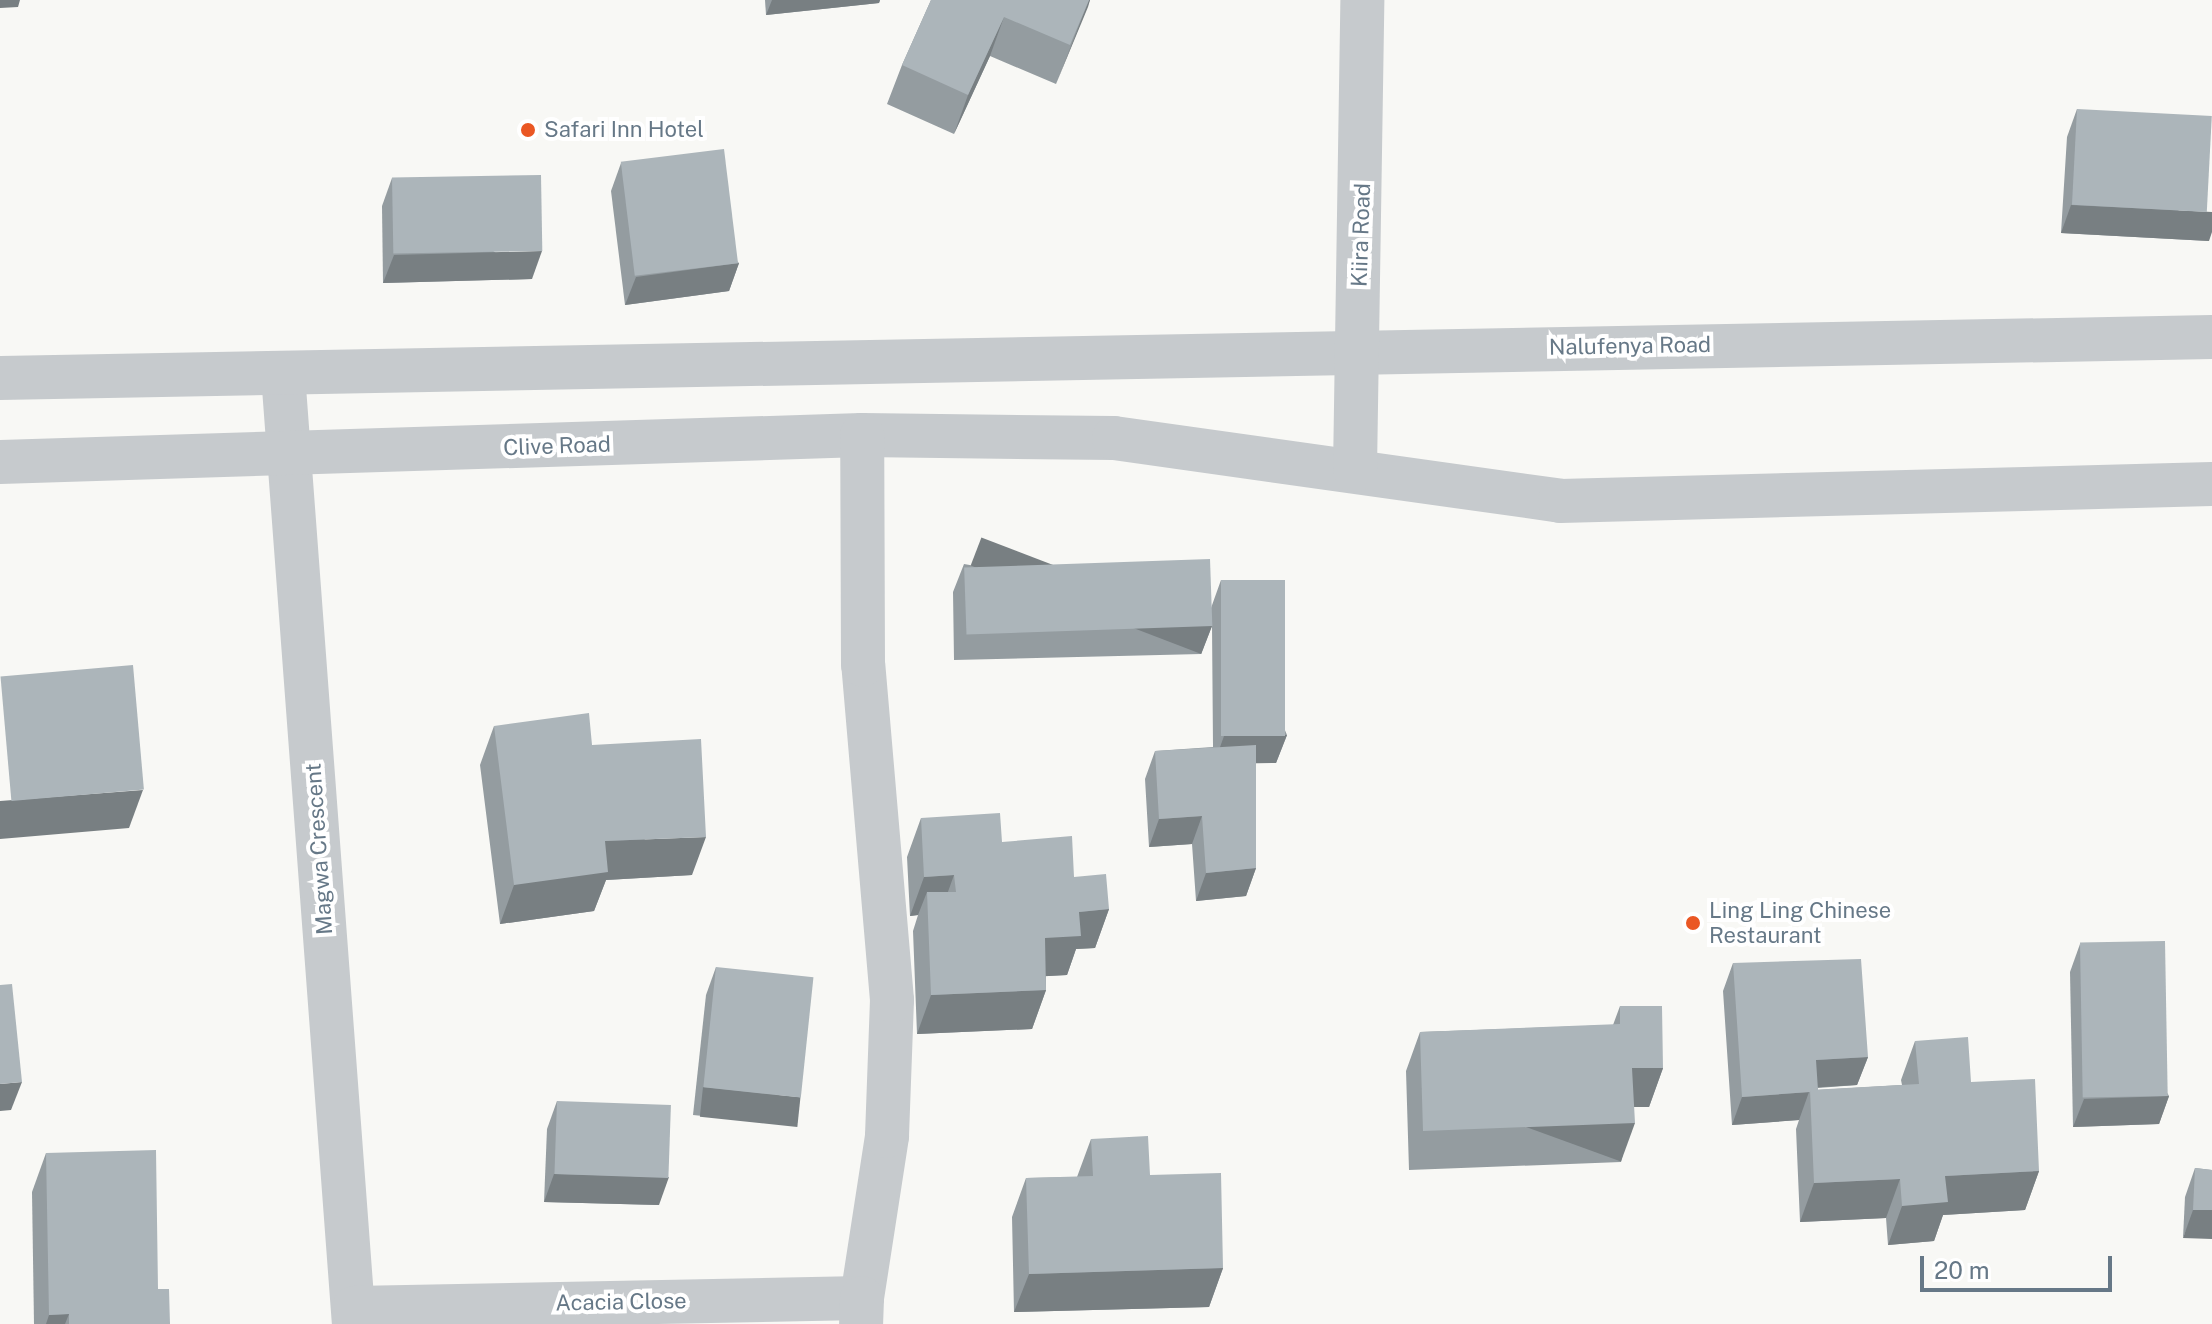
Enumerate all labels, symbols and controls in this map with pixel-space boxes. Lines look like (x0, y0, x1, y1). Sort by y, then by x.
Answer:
place label: Safari Inn Hotel (544, 117, 704, 143)
marker: Safari Inn Hotel (519, 121, 537, 139)
street label: Kiira Road (1346, 183, 1376, 287)
street label: Nalufenya Road (1549, 331, 1711, 361)
street label: Clive Road (503, 431, 611, 461)
street label: Magwa Crescent (300, 762, 338, 936)
place label: Ling Ling Chinese Restaurant (1709, 897, 1891, 948)
marker: Ling Ling Chinese Restaurant (1684, 914, 1702, 932)
scale bar (1924, 1240, 2116, 1290)
text: 20 m (1934, 1256, 1990, 1284)
street label: Acacia Close (555, 1288, 687, 1316)

